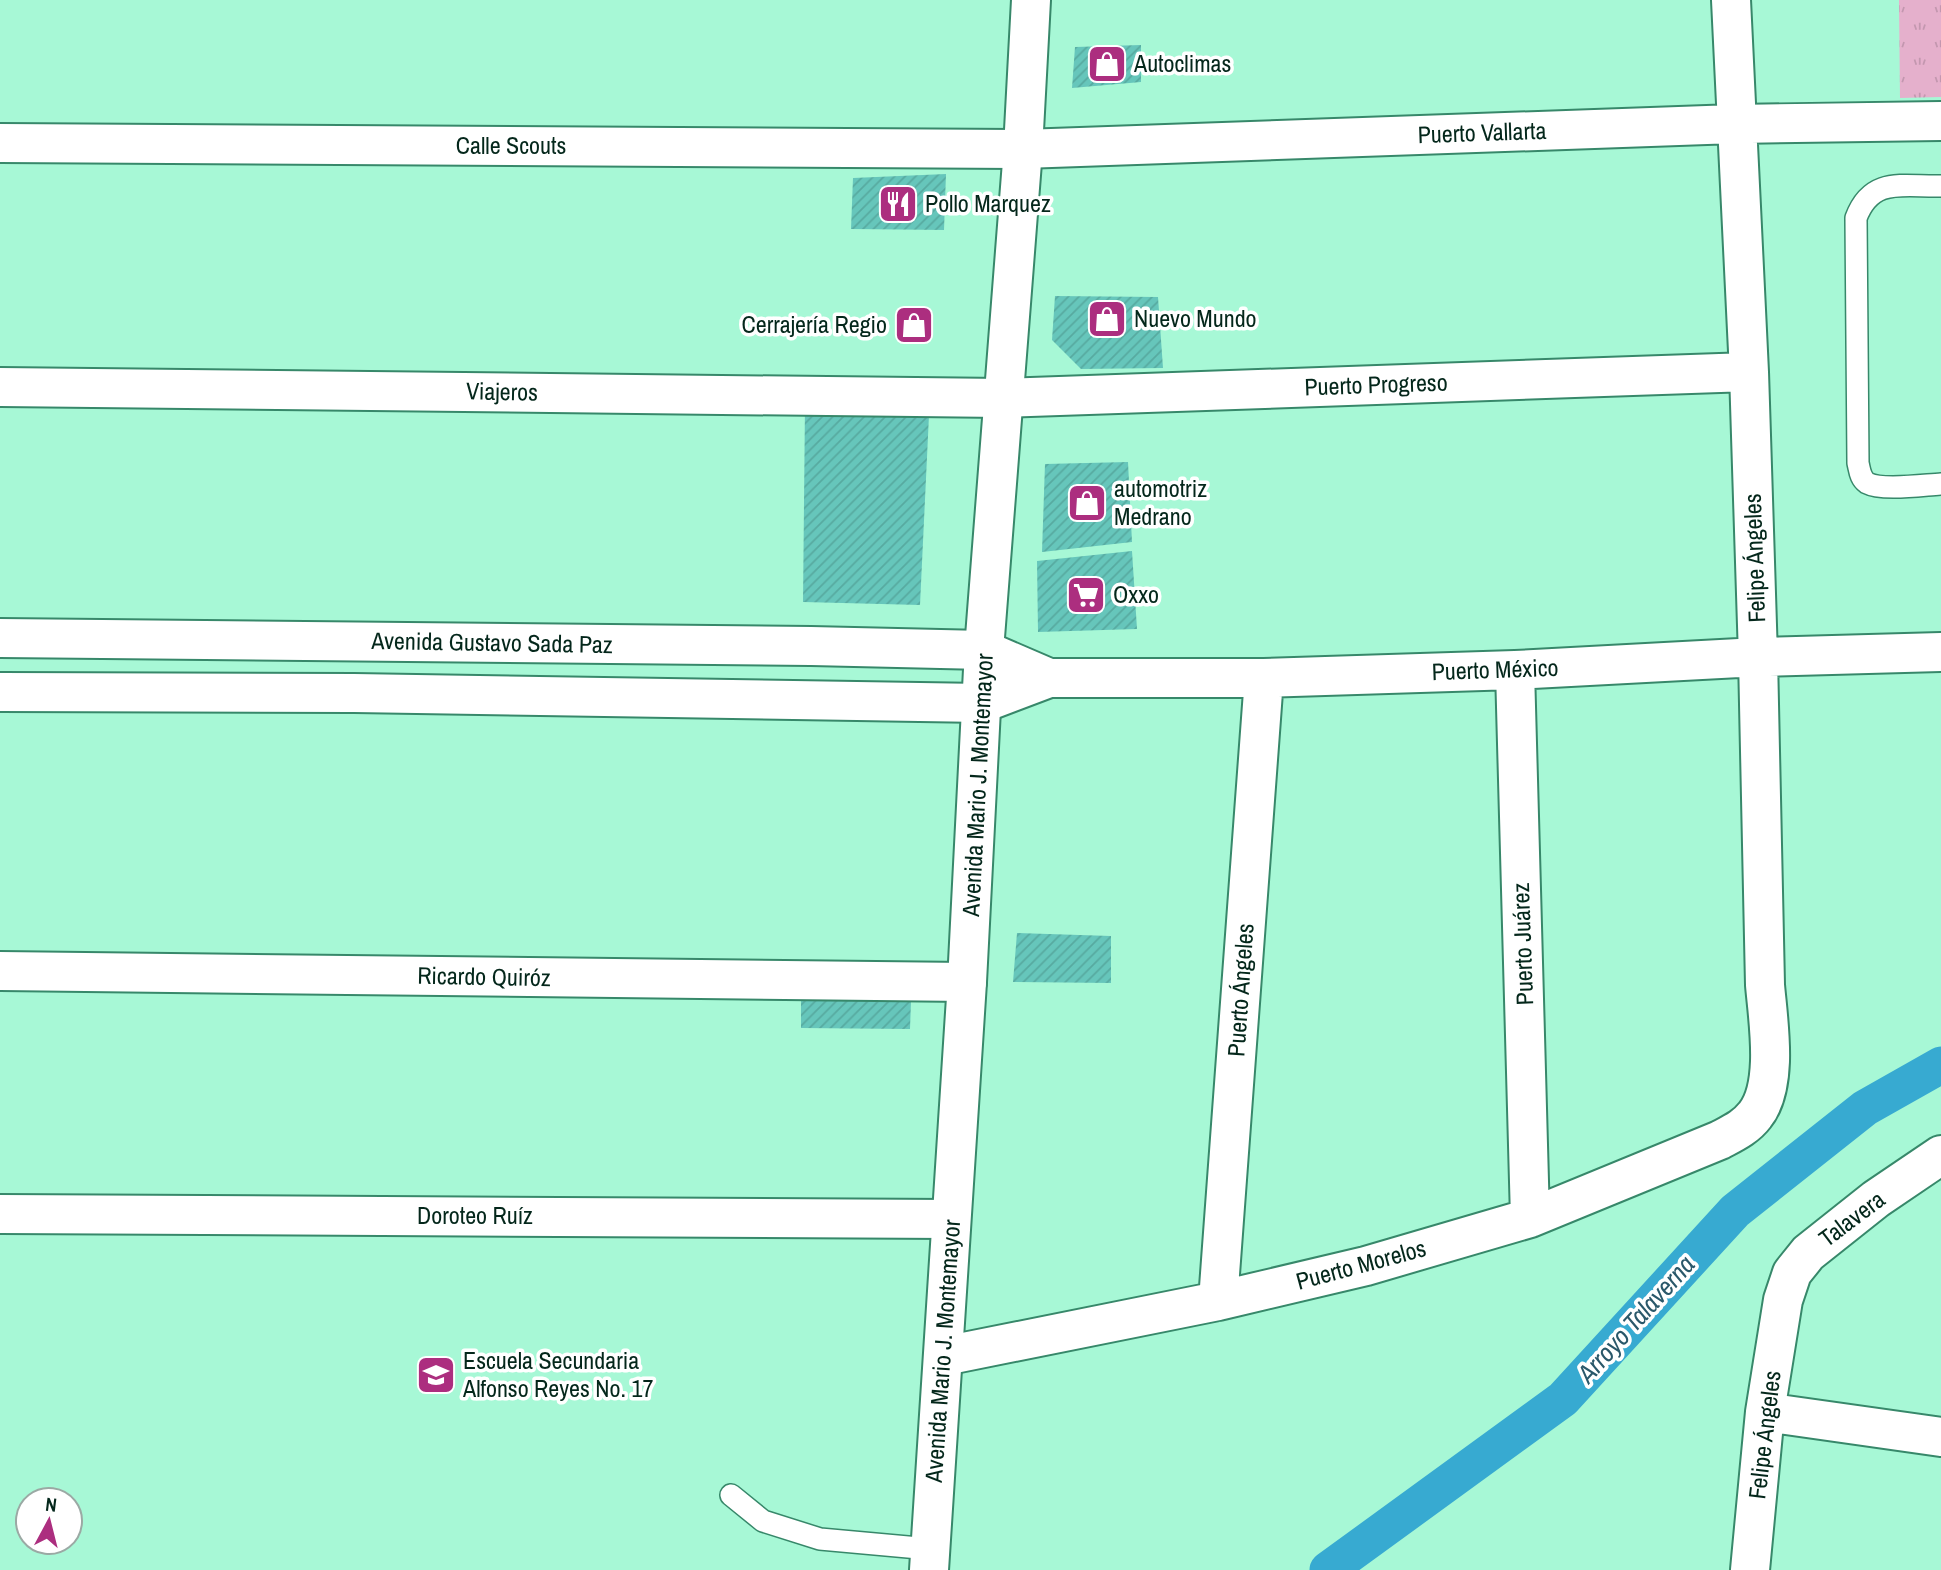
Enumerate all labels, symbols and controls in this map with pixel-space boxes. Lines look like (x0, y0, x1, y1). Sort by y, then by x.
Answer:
shop icon: Autoclimas (1086, 43, 1128, 85)
place label: Autoclimas (1133, 47, 1231, 79)
street label: Puerto Vallarta (1417, 114, 1547, 150)
street label: Calle Scouts (456, 129, 566, 161)
restaurant icon: Pollo Marquez (877, 183, 919, 225)
place label: Pollo Marquez (925, 187, 1051, 219)
shop icon: Nuevo Mundo (1086, 298, 1128, 340)
place label: Nuevo Mundo (1134, 302, 1257, 334)
shop icon: Cerrajería Regio (893, 304, 935, 346)
place label: Cerrajería Regio (742, 308, 887, 340)
street label: Puerto Progreso (1304, 366, 1448, 402)
street label: Viajeros (466, 374, 538, 408)
place label: automotriz Medrano (1114, 472, 1207, 532)
shop icon: automotriz Medrano (1066, 482, 1108, 524)
street label: Felipe Ángeles (1736, 493, 1772, 623)
supermarket icon: Oxxo (1065, 574, 1107, 616)
place label: Oxxo (1113, 578, 1159, 610)
street label: Avenida Gustavo Sada Paz (370, 624, 613, 660)
street label: Puerto México (1431, 651, 1559, 687)
street label: Avenida Mario J. Montemayor (954, 652, 1000, 918)
street label: Puerto Juárez (1504, 882, 1540, 1006)
street label: Puerto Ángeles (1219, 922, 1261, 1058)
street label: Ricardo Quiróz (417, 959, 551, 993)
street label: Talavera (1812, 1183, 1891, 1253)
street label: Doroteo Ruíz (417, 1199, 533, 1231)
street label: Avenida Mario J. Montemayor (917, 1218, 967, 1484)
street label: Puerto Morelos (1292, 1231, 1429, 1297)
water label: Arroyo Talaverna (1568, 1247, 1702, 1391)
place label: Escuela Secundaria Alfonso Reyes No. 17 (462, 1344, 653, 1404)
school or university icon: Escuela Secundaria Alfonso Reyes No. 17 (415, 1354, 457, 1396)
street label: Felipe Ángeles (1740, 1369, 1788, 1501)
north arrow (14, 1486, 84, 1556)
text: N (44, 1491, 58, 1518)

